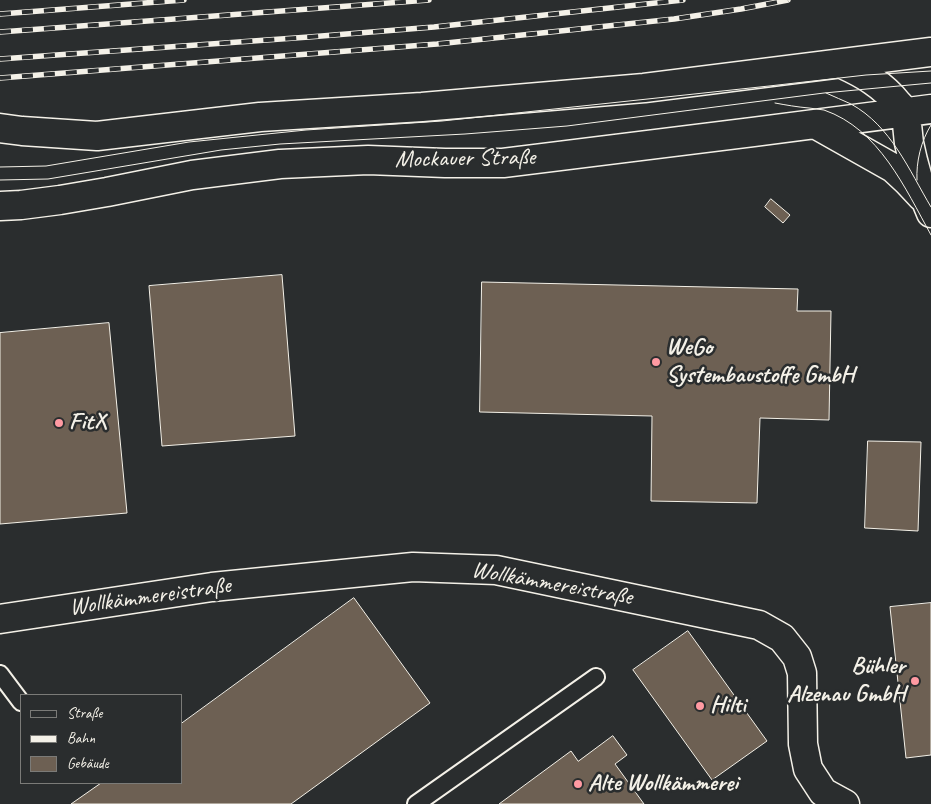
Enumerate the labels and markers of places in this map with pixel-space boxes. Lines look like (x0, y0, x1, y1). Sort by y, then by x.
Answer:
place label: WeGo Systembaustoffe GmbH (666, 334, 854, 390)
marker: WeGo Systembaustoffe GmbH (650, 356, 662, 368)
place label: FitX (69, 409, 106, 437)
marker: FitX (53, 417, 65, 429)
place label: Bühler Alzenau GmbH (787, 653, 905, 709)
marker: Bühler Alzenau GmbH (909, 675, 921, 687)
place label: Hilti (710, 692, 746, 720)
marker: Hilti (694, 700, 706, 712)
place label: Alte Wollkämmerei (588, 770, 738, 798)
marker: Alte Wollkämmerei (572, 778, 584, 790)

